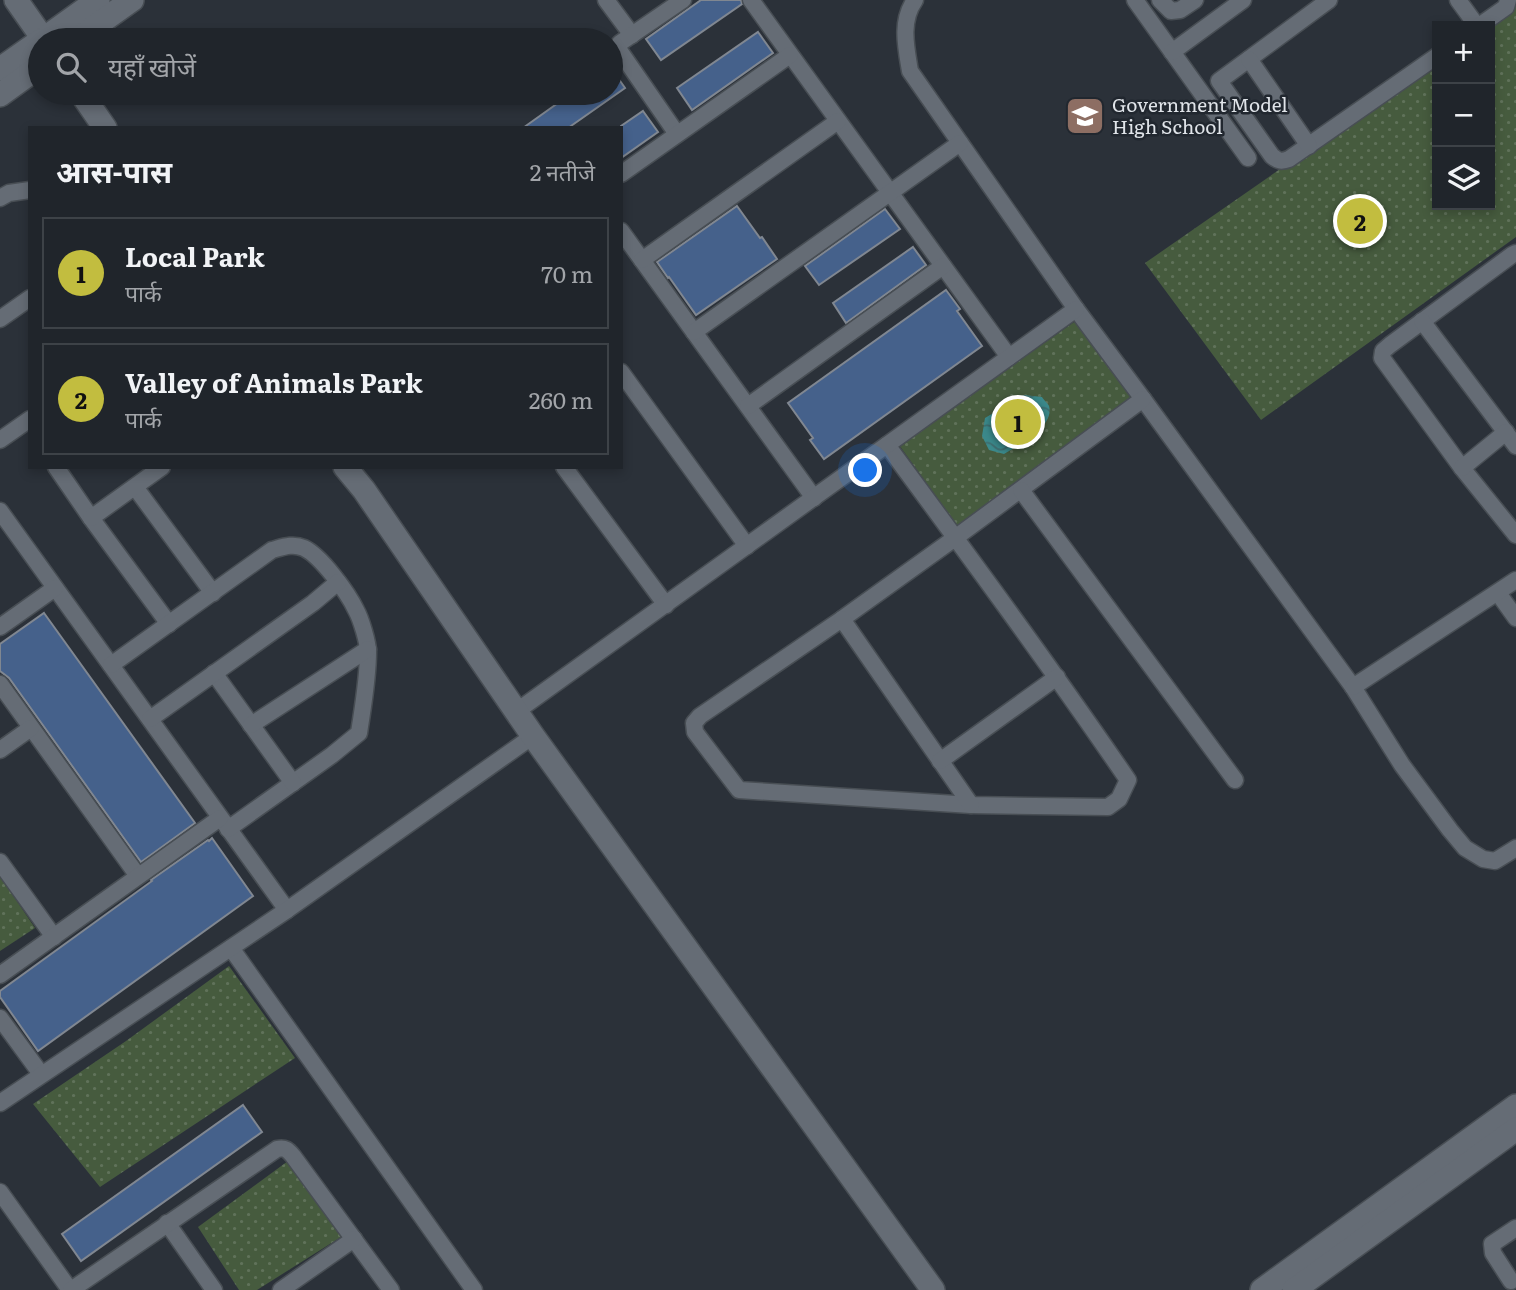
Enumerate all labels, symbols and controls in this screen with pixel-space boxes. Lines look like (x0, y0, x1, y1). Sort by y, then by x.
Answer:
map controls (1432, 21, 1495, 210)
button: + (1432, 21, 1495, 84)
search box (28, 28, 623, 105)
text: यहाँ खोजें (108, 46, 196, 85)
icon: search (52, 48, 90, 86)
button: − (1432, 84, 1495, 147)
place label: Government Model High School (1112, 90, 1288, 140)
school or university icon: Government Model High School (1064, 95, 1106, 137)
button: layers (1432, 147, 1495, 210)
text: आस-पास (56, 148, 172, 192)
text: 2 नतीजे (530, 154, 595, 188)
pin: 2 (1337, 195, 1383, 247)
text: Local Park (125, 236, 265, 275)
text: 1 (76, 256, 86, 290)
text: 70 m (541, 256, 593, 290)
text: पार्क (125, 275, 162, 309)
text: Valley of Animals Park (125, 362, 423, 401)
text: 2 (75, 382, 87, 416)
text: 260 m (529, 382, 593, 416)
pin: 1 (995, 396, 1041, 448)
text: पार्क (125, 401, 162, 435)
your location (848, 453, 882, 487)

